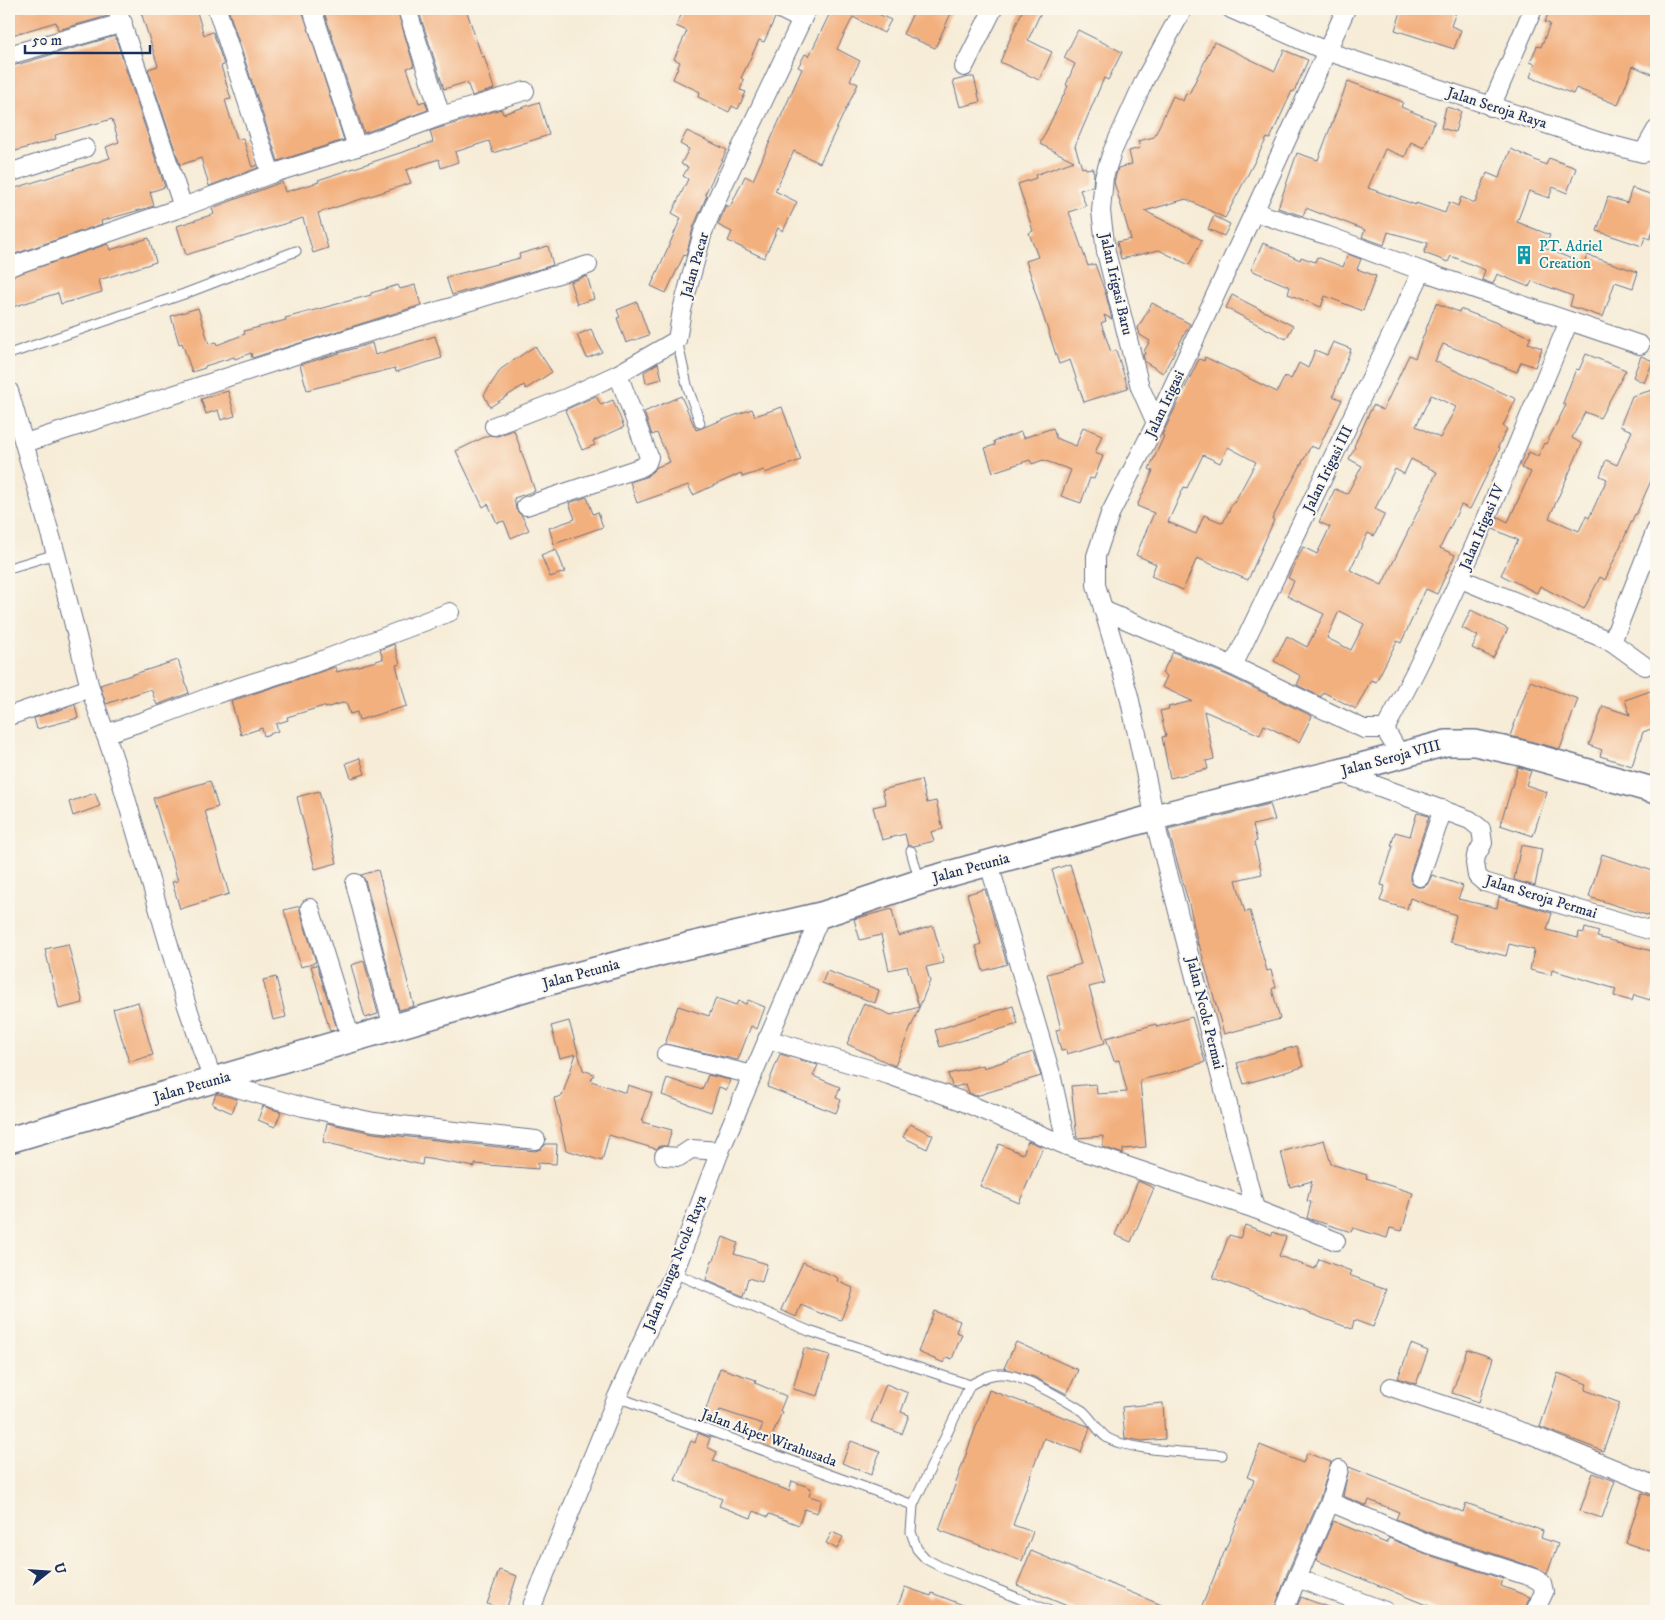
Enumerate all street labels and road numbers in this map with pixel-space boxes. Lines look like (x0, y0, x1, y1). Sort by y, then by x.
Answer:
street label: Jalan Seroja Raya (1443, 82, 1550, 133)
street label: Jalan Irigasi Baru (1095, 229, 1137, 337)
street label: Jalan Pacar (676, 230, 714, 302)
street label: Jalan Irigasi (1140, 367, 1189, 443)
street label: Jalan Irigasi III (1298, 423, 1357, 517)
street label: Jalan Irigasi IV (1455, 481, 1509, 574)
street label: Jalan Seroja VIII (1337, 736, 1443, 781)
street label: Jalan Petunia (929, 848, 1012, 888)
street label: Jalan Seroja Permai (1481, 870, 1599, 923)
street label: Jalan Ncole Permai (1181, 953, 1228, 1071)
street label: Jalan Petunia (539, 954, 622, 994)
street label: Jalan Petunia (150, 1067, 233, 1108)
street label: Jalan Bunga Ncole Raya (638, 1192, 711, 1336)
street label: Jalan Akper Wirahusada (697, 1404, 840, 1472)

